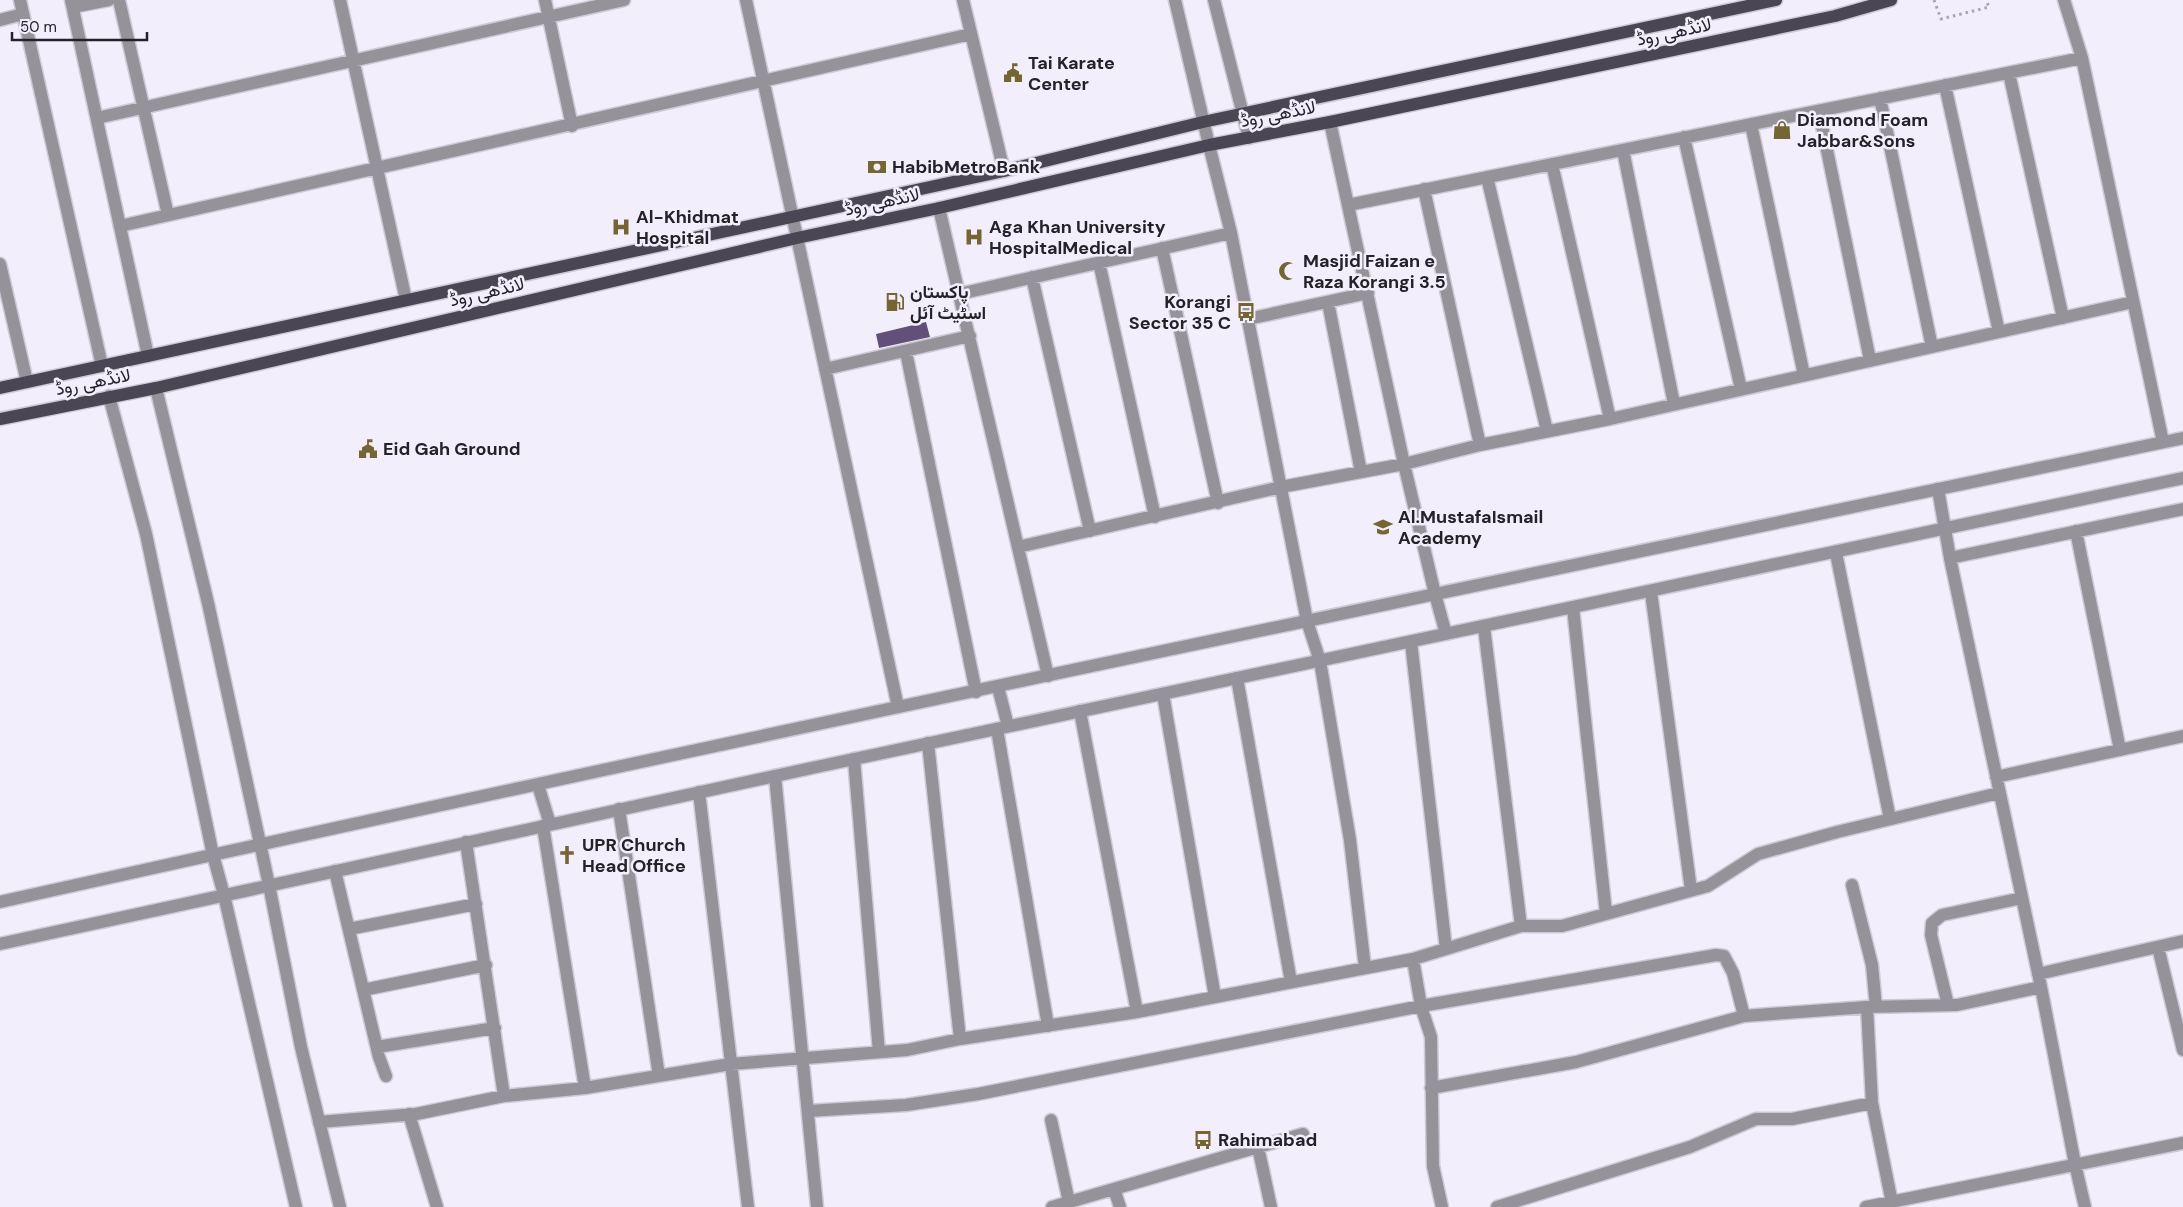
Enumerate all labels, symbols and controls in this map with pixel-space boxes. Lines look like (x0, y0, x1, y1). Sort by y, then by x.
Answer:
scale bar (12, 10, 148, 42)
street label: لانڈھی روڈ (1634, 12, 1714, 52)
text: 50 m (20, 17, 57, 37)
place label: Tai Karate Center (1028, 51, 1115, 96)
public building icon: Tai Karate Center (1002, 62, 1024, 84)
street label: لانڈھی روڈ (1238, 95, 1318, 133)
place label: Diamond Foam Jabbar&Sons (1797, 108, 1928, 153)
shop icon: Diamond Foam Jabbar&Sons (1771, 119, 1793, 141)
place label: HabibMetroBank (892, 155, 1041, 179)
bank icon: HabibMetroBank (866, 156, 888, 178)
street label: لانڈھی روڈ (842, 182, 922, 222)
place label: Al-Khidmat Hospital (636, 205, 739, 250)
place label: Aga Khan University HospitalMedical (989, 215, 1166, 260)
hospital icon: Al-Khidmat Hospital (610, 216, 632, 238)
hospital icon: Aga Khan University HospitalMedical (963, 226, 985, 248)
place label: Masjid Faizan e Raza Korangi 3.5 (1303, 249, 1446, 294)
mosque icon: Masjid Faizan e Raza Korangi 3.5 (1277, 260, 1299, 282)
street label: لانڈھی روڈ (447, 272, 527, 312)
place label: پاکستان اسٹیٹ آئل (910, 280, 986, 325)
place label: Korangi Sector 35 C (1129, 290, 1231, 335)
fuel station icon: پاکستان اسٹیٹ آئل (884, 291, 906, 313)
bus stop icon: Korangi Sector 35 C (1235, 301, 1257, 323)
street label: لانڈھی روڈ (53, 363, 133, 401)
place label: Eid Gah Ground (383, 437, 521, 461)
public building icon: Eid Gah Ground (357, 438, 379, 460)
place label: Al.MustafaIsmail Academy (1398, 505, 1543, 550)
school or university icon: Al.MustafaIsmail Academy (1372, 516, 1394, 538)
place label: UPR Church Head Office (582, 833, 686, 878)
church icon: UPR Church Head Office (556, 844, 578, 866)
place label: Rahimabad (1218, 1128, 1317, 1152)
bus stop icon: Rahimabad (1192, 1129, 1214, 1151)

